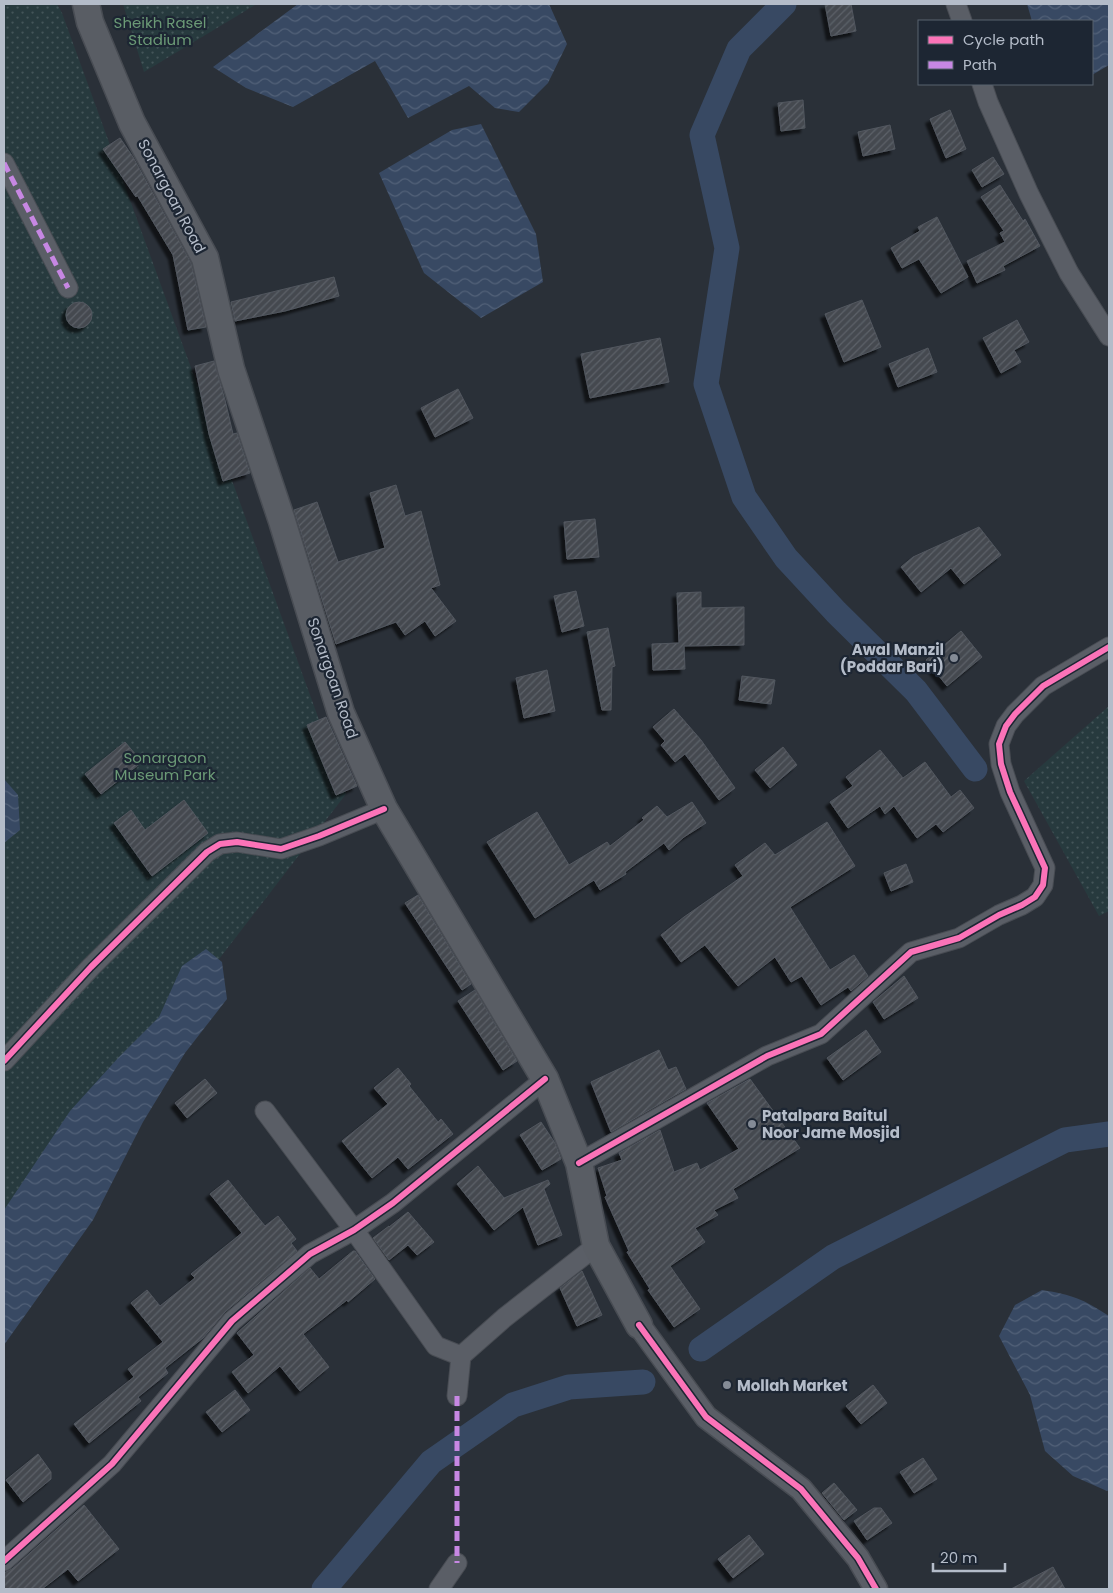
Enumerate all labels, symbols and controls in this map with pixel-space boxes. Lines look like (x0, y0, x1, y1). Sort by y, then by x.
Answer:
park label: Sheikh Rasel Stadium (114, 12, 206, 50)
legend (918, 20, 1093, 85)
text: Cycle path (963, 29, 1044, 50)
text: Path (963, 54, 997, 75)
street label: Sonargoan Road (133, 135, 211, 257)
street label: Sonargoan Road (303, 615, 363, 741)
place label: Awal Manzil (Poddar Bari) (840, 639, 944, 677)
marker: Awal Manzil (Poddar Bari) (948, 652, 960, 664)
park label: Sonargaon Museum Park (115, 747, 216, 785)
place label: Patalpara Baitul Noor Jame Mosjid (762, 1105, 900, 1143)
marker: Patalpara Baitul Noor Jame Mosjid (746, 1118, 758, 1130)
place label: Mollah Market (737, 1375, 848, 1396)
marker: Mollah Market (721, 1379, 733, 1391)
scale bar (933, 1540, 1006, 1572)
text: 20 m (940, 1547, 978, 1568)

